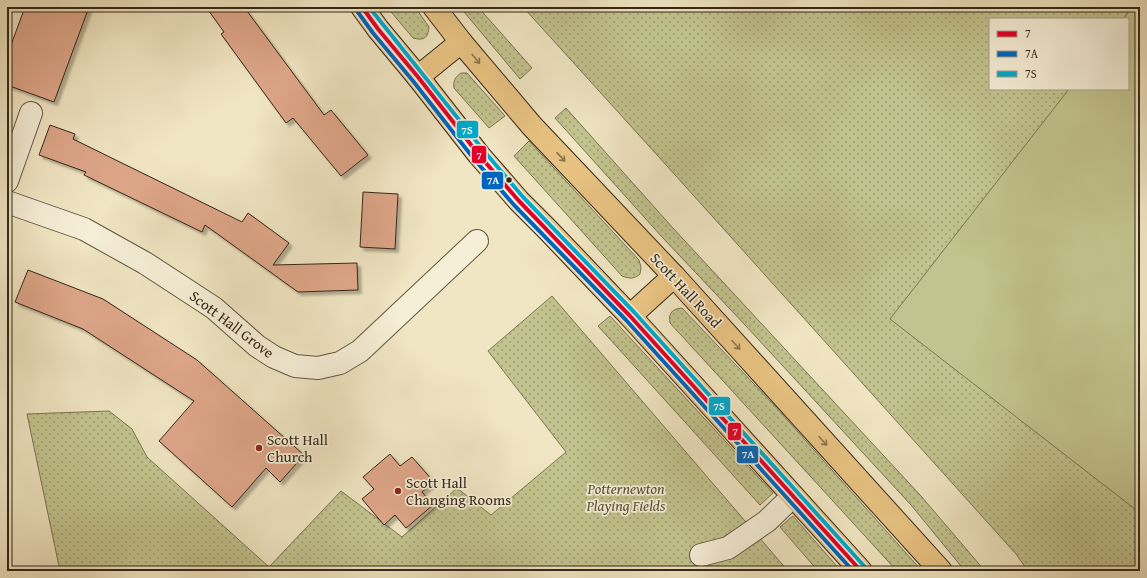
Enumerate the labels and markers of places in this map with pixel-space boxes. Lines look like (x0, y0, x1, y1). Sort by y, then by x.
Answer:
unlabelled marker (504, 175, 514, 185)
place label: Scott Hall Church (267, 429, 328, 467)
marker: Scott Hall Church (254, 443, 264, 453)
place label: Scott Hall Changing Rooms (406, 472, 511, 510)
marker: Scott Hall Changing Rooms (393, 486, 403, 496)

